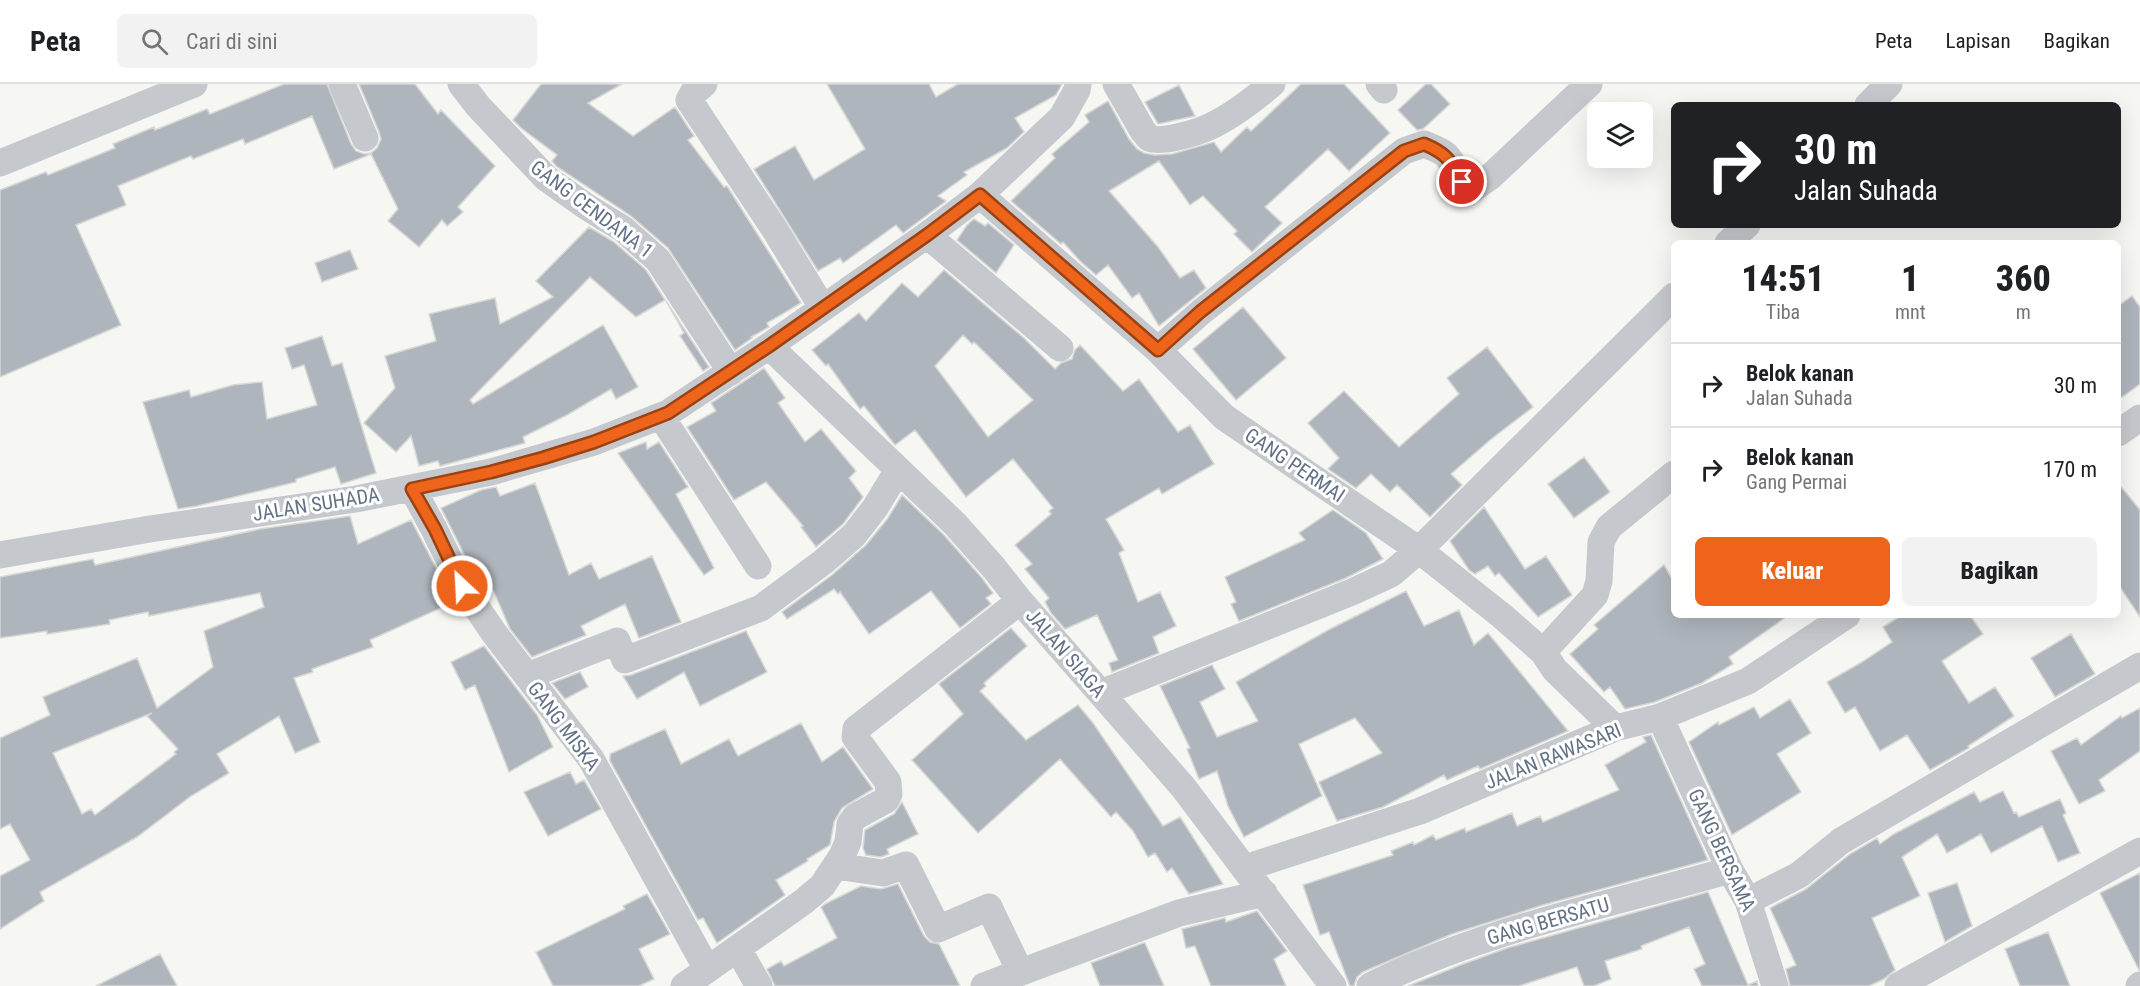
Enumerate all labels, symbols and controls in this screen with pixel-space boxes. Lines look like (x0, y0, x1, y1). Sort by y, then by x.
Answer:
search box (117, 14, 537, 68)
text: Peta (30, 25, 81, 58)
icon: search (138, 25, 171, 58)
text: Cari di sini (186, 29, 278, 54)
text: Peta (1875, 29, 1913, 53)
text: Lapisan (1946, 29, 2011, 53)
text: Bagikan (2044, 29, 2110, 53)
map controls (1587, 102, 1653, 168)
button: layers (1587, 102, 1653, 168)
text: 30 m (1794, 125, 1877, 174)
icon: right (1695, 126, 1773, 204)
street label: GANG CENDANA 1 (526, 155, 658, 263)
pin (1436, 156, 1487, 207)
icon: arrive (1445, 165, 1478, 198)
text: Jalan Suhada (1794, 175, 1938, 207)
text: 14:51 (1741, 258, 1825, 300)
text: 1 (1901, 258, 1919, 300)
text: 360 (1996, 258, 2051, 300)
text: Tiba (1766, 300, 1800, 324)
text: mnt (1895, 300, 1926, 324)
text: m (2016, 300, 2031, 324)
text: Belok kanan (1746, 361, 1854, 386)
icon: right (1695, 369, 1728, 402)
text: 30 m (2054, 373, 2097, 398)
text: Jalan Suhada (1746, 386, 1852, 410)
street label: GANG PERMAI (1240, 423, 1350, 507)
text: Belok kanan (1746, 445, 1854, 470)
icon: right (1695, 453, 1728, 486)
text: 170 m (2043, 457, 2097, 482)
text: Gang Permai (1746, 470, 1847, 494)
street label: JALAN SUHADA (251, 482, 381, 526)
button: Keluar (1695, 537, 1890, 606)
button: Bagikan (1902, 537, 2097, 606)
position arrow (430, 554, 494, 618)
street label: JALAN SIAGA (1021, 604, 1111, 703)
street label: GANG MISKA (523, 677, 605, 776)
street label: JALAN RAWASARI (1481, 718, 1625, 794)
street label: GANG BERSAMA (1683, 785, 1761, 915)
street label: GANG BERSATU (1484, 892, 1612, 950)

